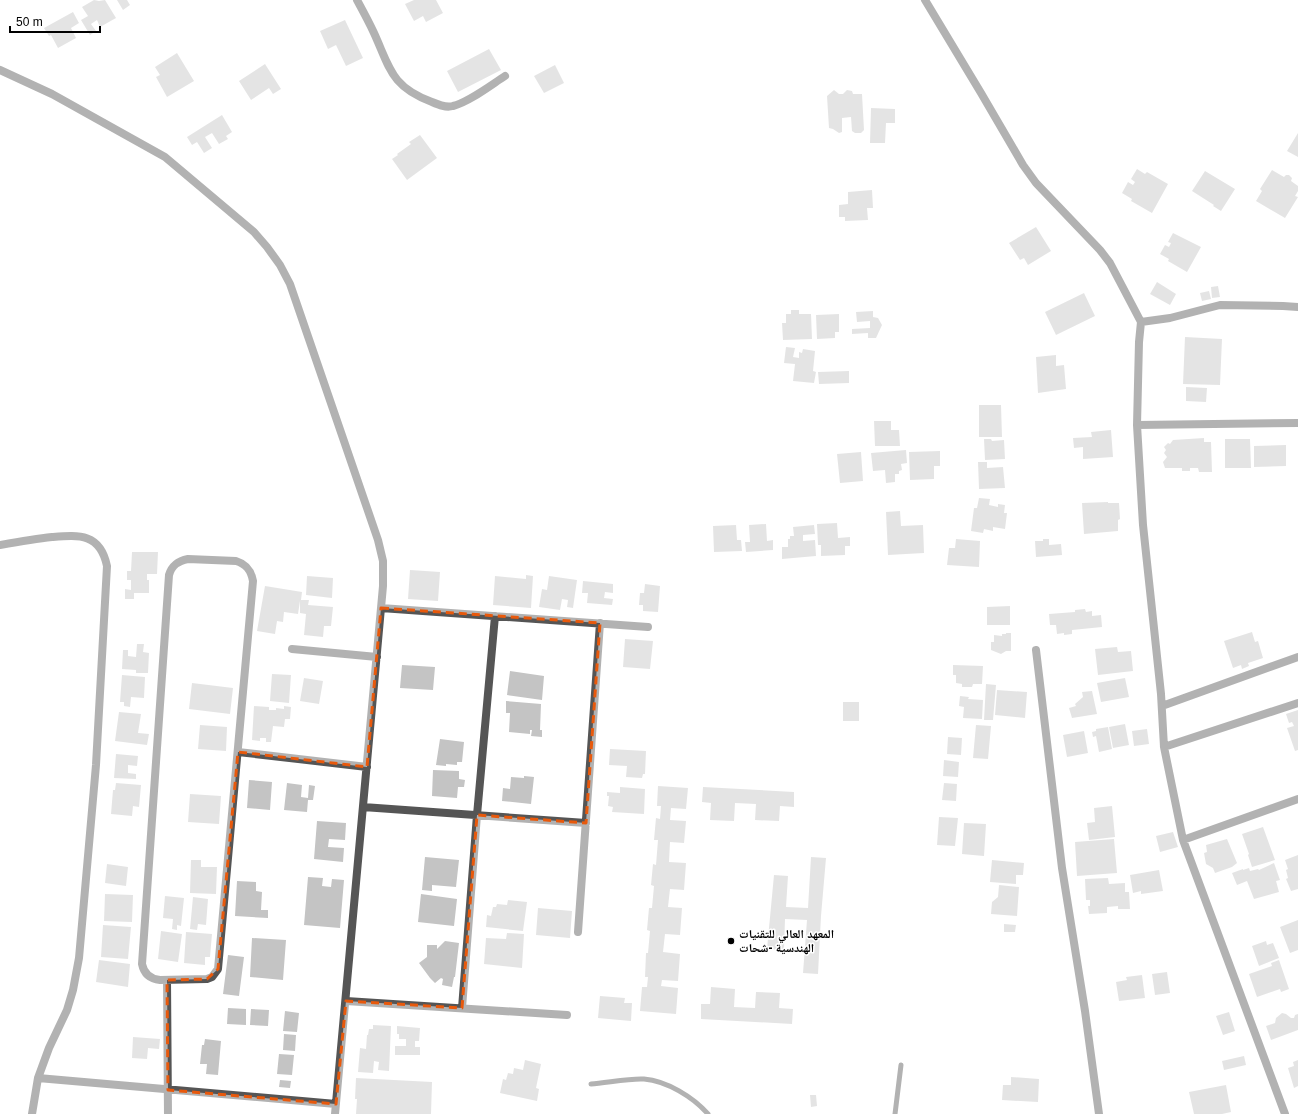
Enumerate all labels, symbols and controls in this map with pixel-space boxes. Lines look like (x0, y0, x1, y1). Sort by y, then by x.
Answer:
scale bar (10, 8, 100, 34)
text: 50 m (16, 15, 43, 29)
place label: المعهد العالي للتقنيات الهندسية -شحات (739, 927, 834, 955)
marker: المعهد العالي للتقنيات الهندسية -شحات (726, 936, 736, 946)

